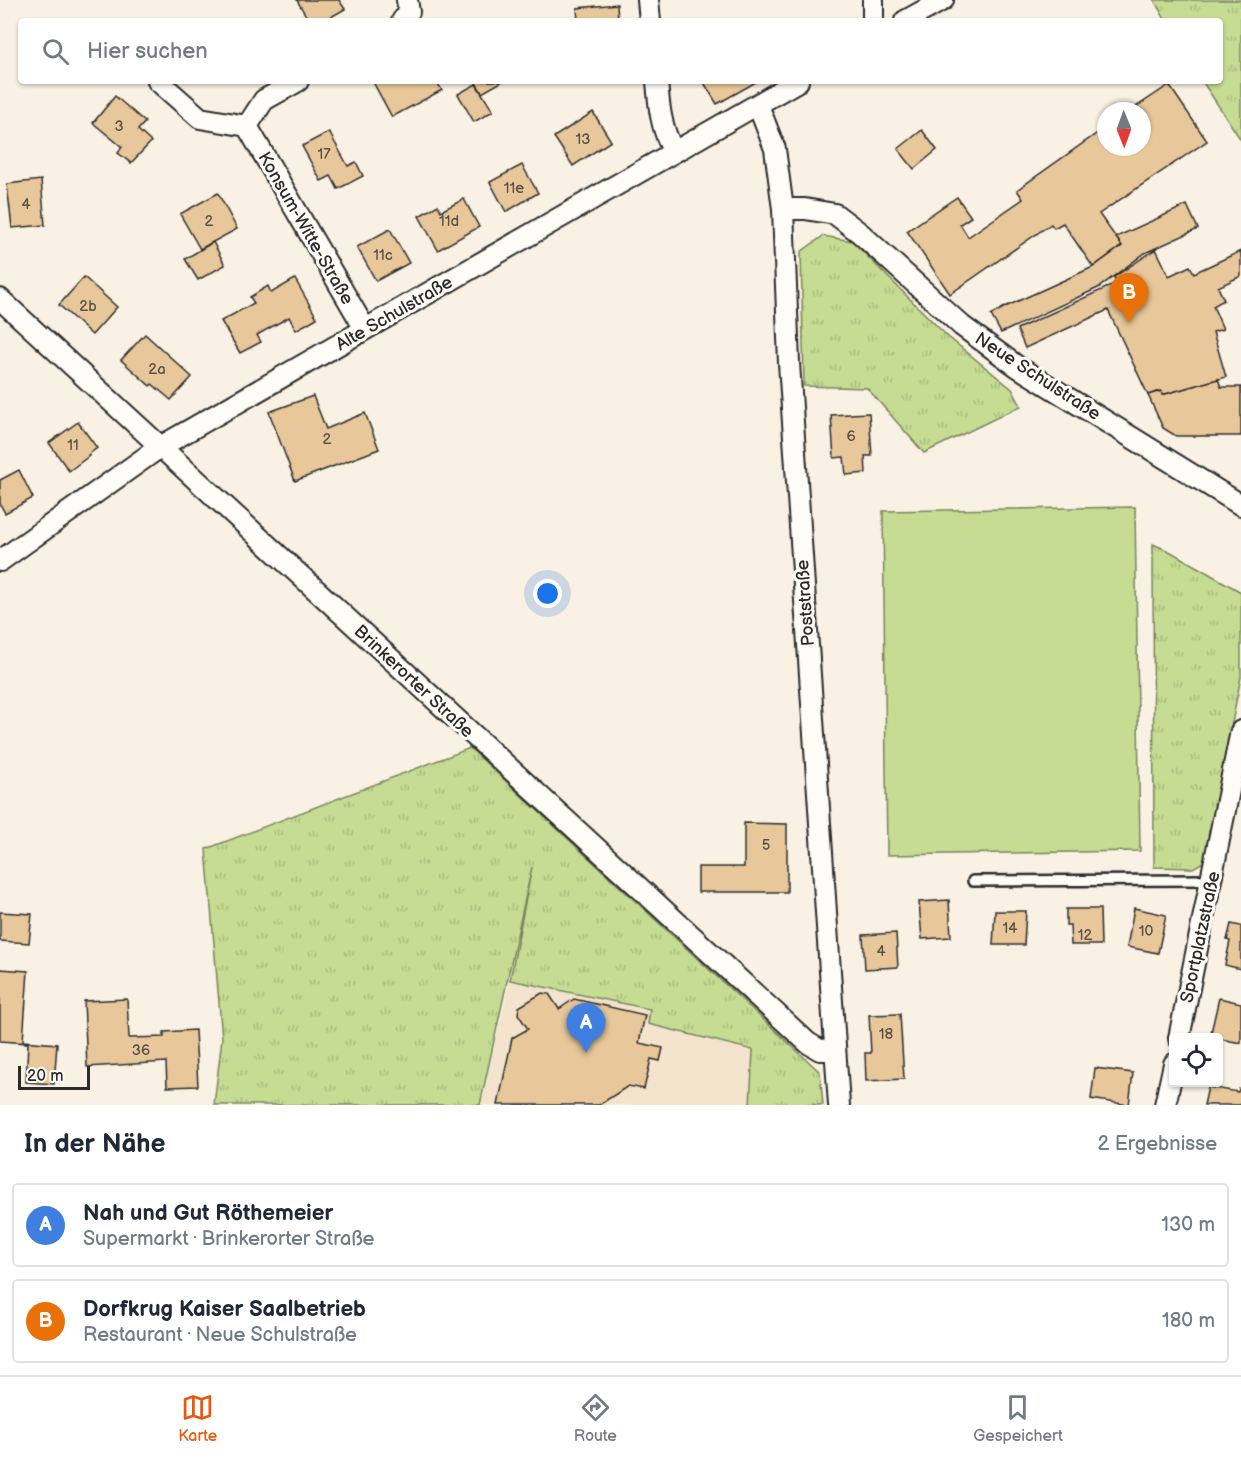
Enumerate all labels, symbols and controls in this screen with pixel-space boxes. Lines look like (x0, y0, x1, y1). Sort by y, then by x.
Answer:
search box (18, 18, 1223, 84)
icon: search (39, 35, 72, 68)
text: Hier suchen (87, 38, 208, 65)
north arrow (1097, 102, 1151, 156)
house number: 3 (114, 117, 124, 136)
house number: 13 (575, 130, 591, 149)
house number: 17 (317, 145, 331, 164)
street label: Konsum-Witte-Straße (253, 148, 358, 309)
house number: 11e (504, 179, 524, 198)
house number: 4 (21, 195, 31, 214)
house number: 2 (205, 212, 214, 231)
house number: 11d (439, 212, 459, 231)
house number: 11c (373, 246, 393, 265)
street label: Alte Schulstraße (332, 271, 457, 355)
pin: B (1110, 274, 1148, 323)
house number: 2b (79, 297, 97, 316)
street label: Neue Schulstraße (971, 328, 1105, 425)
house number: 2a (148, 360, 166, 379)
house number: 6 (846, 427, 856, 446)
house number: 2 (323, 430, 332, 449)
house number: 11 (67, 436, 79, 455)
street label: Poststraße (792, 559, 819, 647)
your location (533, 579, 562, 608)
street label: Brinkerorter Straße (350, 621, 478, 742)
house number: 5 (762, 836, 770, 855)
street label: Sportplatzstraße (1176, 869, 1225, 1005)
house number: 14 (1003, 919, 1017, 938)
house number: 10 (1139, 922, 1153, 941)
house number: 12 (1078, 926, 1092, 945)
house number: 4 (876, 942, 886, 961)
pin: A (566, 1004, 606, 1053)
house number: 18 (879, 1025, 894, 1044)
map controls (1169, 1033, 1223, 1087)
button: locate (1169, 1033, 1223, 1087)
house number: 36 (132, 1041, 150, 1060)
scale bar (18, 1063, 90, 1090)
text: 20 m (27, 1067, 63, 1086)
text: In der Nähe (24, 1129, 166, 1160)
text: 2 Ergebnisse (1097, 1132, 1217, 1156)
text: Nah und Gut Röthemeier (83, 1200, 333, 1227)
text: A (39, 1213, 52, 1237)
text: 130 m (1161, 1213, 1215, 1237)
text: Supermarkt · Brinkerorter Straße (83, 1227, 374, 1251)
text: Dorfkrug Kaiser Saalbetrieb (83, 1296, 366, 1323)
text: B (38, 1309, 53, 1333)
text: 180 m (1162, 1309, 1215, 1333)
text: Restaurant · Neue Schulstraße (83, 1323, 357, 1347)
tab: Karte (178, 1391, 217, 1446)
tab: Route (574, 1391, 617, 1446)
tab: Gespeichert (973, 1391, 1063, 1446)

